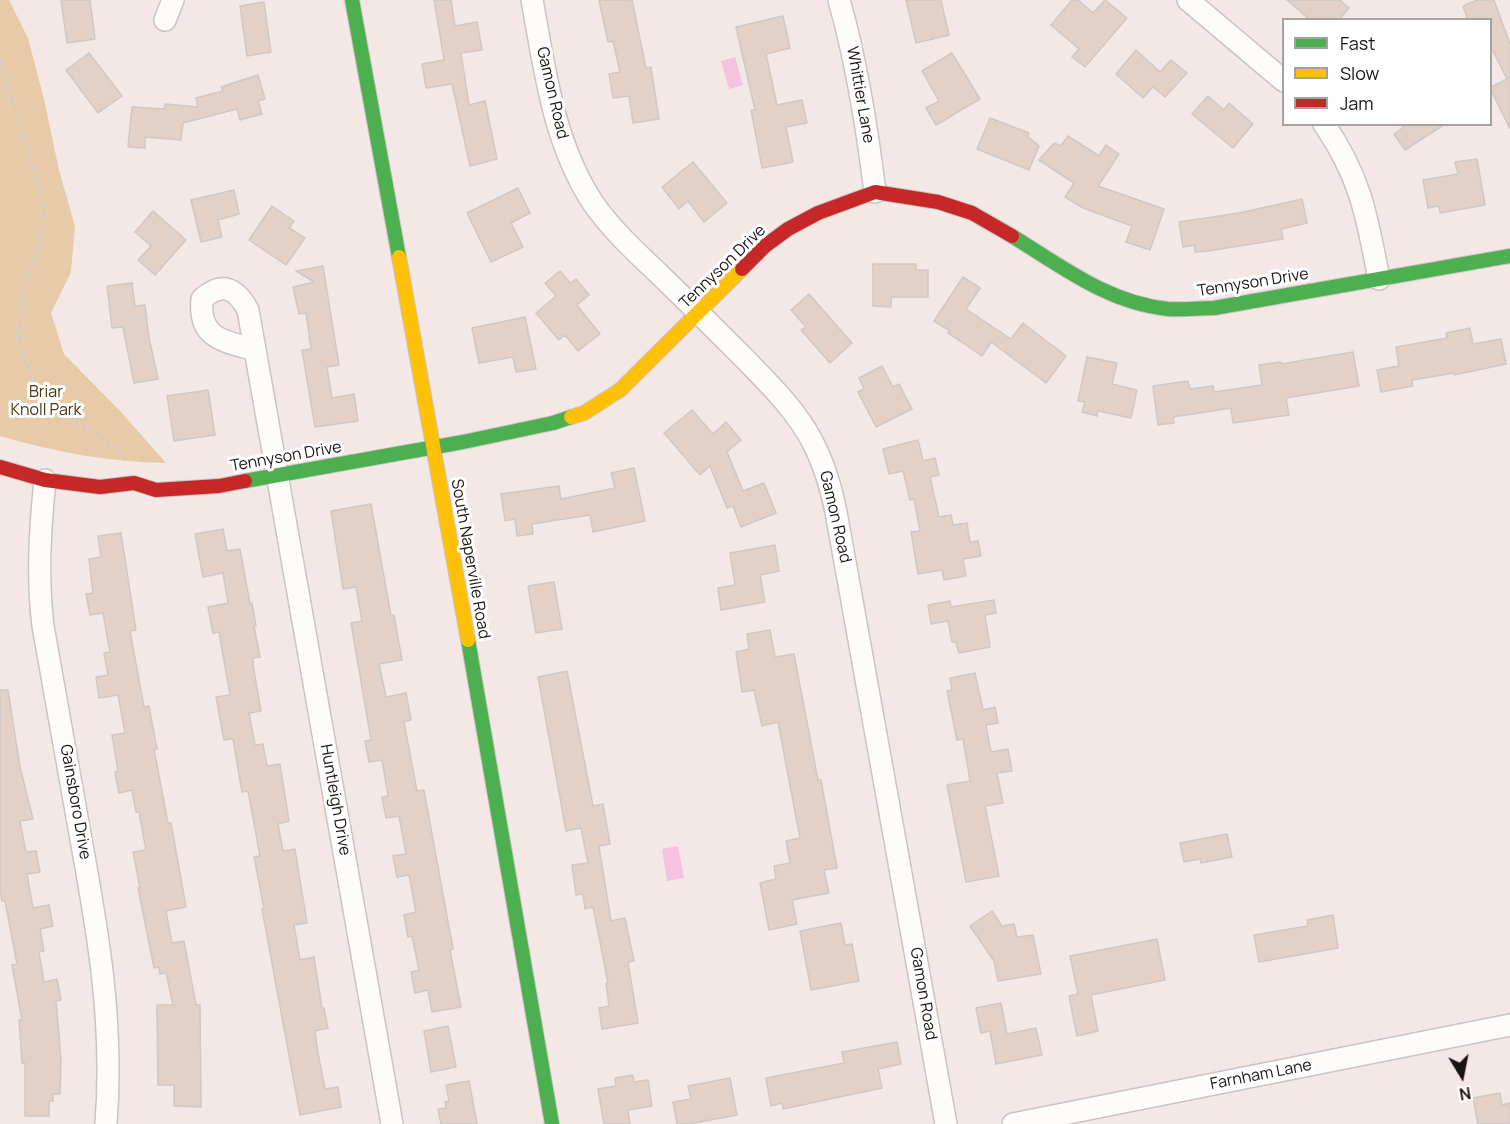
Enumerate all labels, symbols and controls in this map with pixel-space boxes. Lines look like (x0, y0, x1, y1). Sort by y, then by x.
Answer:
legend (1282, 18, 1492, 126)
text: Fast (1340, 31, 1375, 55)
street label: Gamon Road (532, 45, 572, 141)
street label: Whittier Lane (842, 45, 878, 145)
text: Slow (1340, 61, 1379, 85)
text: Jam (1340, 91, 1374, 115)
street label: Tennyson Drive (676, 221, 770, 313)
street label: Tennyson Drive (1196, 265, 1310, 301)
park label: Briar Knoll Park (11, 383, 81, 421)
street label: Tennyson Drive (229, 438, 343, 476)
street label: Gamon Road (815, 469, 855, 565)
street label: South Naperville Road (446, 477, 494, 641)
street label: Gainsboro Drive (55, 743, 95, 861)
street label: Huntleigh Drive (316, 743, 354, 857)
street label: Gamon Road (905, 946, 941, 1042)
north arrow (1432, 1046, 1492, 1106)
street label: Farnham Lane (1209, 1056, 1313, 1094)
text: N (1458, 1082, 1473, 1106)

